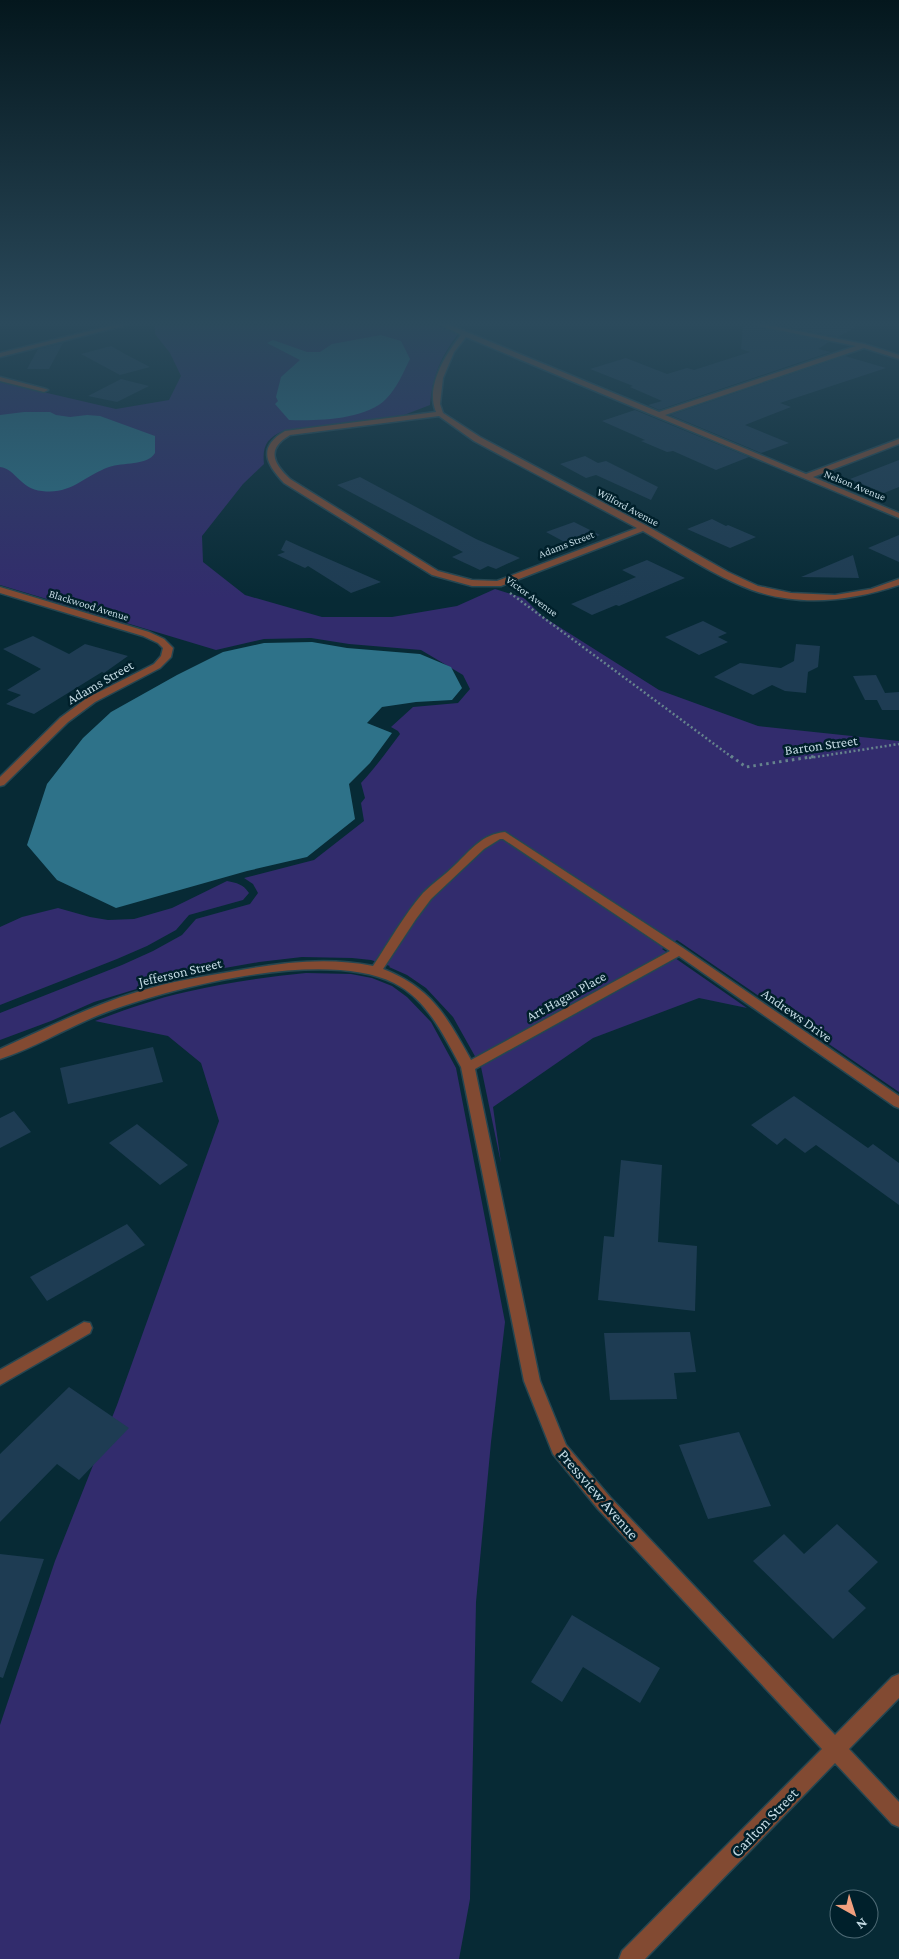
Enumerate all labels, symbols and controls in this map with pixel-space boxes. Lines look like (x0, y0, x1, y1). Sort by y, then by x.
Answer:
street label: Nelson Avenue (823, 467, 888, 503)
street label: Wilford Avenue (595, 486, 661, 528)
street label: Adams Street (537, 528, 596, 560)
street label: Victor Avenue (504, 573, 560, 619)
street label: Blackwood Avenue (48, 587, 130, 623)
street label: Adams Street (64, 656, 136, 707)
street label: Barton Street (783, 732, 859, 758)
street label: Jefferson Street (135, 955, 224, 990)
street label: Art Hagan Place (524, 968, 608, 1024)
street label: Andrews Drive (759, 985, 835, 1045)
street label: Pressview Avenue (555, 1446, 642, 1543)
street label: Carlton Street (727, 1784, 802, 1860)
north arrow (829, 1889, 879, 1939)
text: N (853, 1915, 871, 1934)

